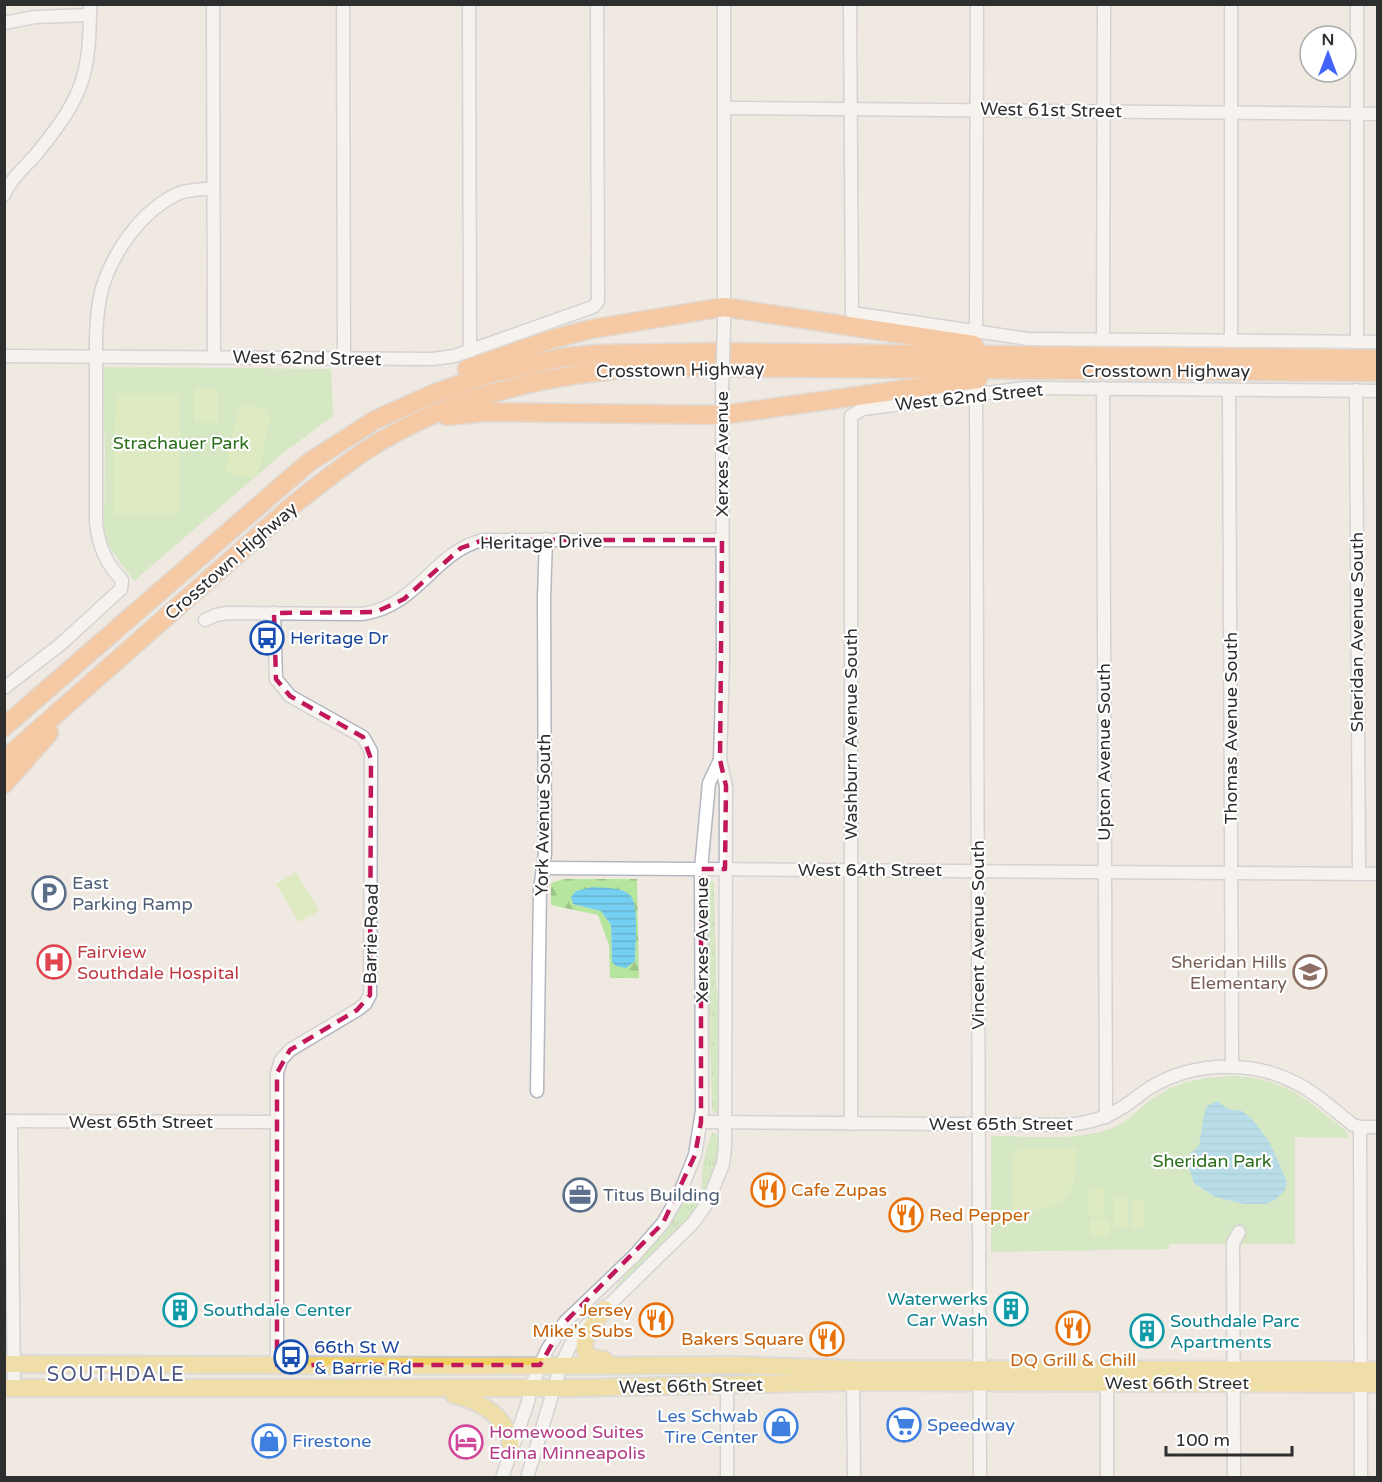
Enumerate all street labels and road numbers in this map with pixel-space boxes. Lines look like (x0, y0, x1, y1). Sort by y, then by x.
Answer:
street label: West 61st Street (980, 98, 1122, 122)
street label: West 62nd Street (232, 346, 382, 370)
street label: Crosstown Highway (596, 358, 765, 382)
street label: Crosstown Highway (1082, 360, 1251, 382)
street label: West 62nd Street (894, 378, 1044, 416)
street label: Xerxes Avenue (711, 391, 733, 517)
street label: Crosstown Highway (160, 497, 302, 625)
street label: Heritage Drive (480, 530, 602, 554)
street label: Sheridan Avenue South (1346, 532, 1368, 732)
street label: Washburn Avenue South (840, 628, 862, 840)
street label: Thomas Avenue South (1220, 632, 1242, 824)
street label: Upton Avenue South (1093, 663, 1115, 841)
street label: York Avenue South (531, 734, 555, 896)
street label: Vincent Avenue South (967, 840, 989, 1030)
street label: West 64th Street (798, 859, 942, 881)
street label: Xerxes Avenue (691, 877, 713, 1003)
street label: Barrie Road (359, 883, 383, 985)
street label: West 65th Street (69, 1111, 213, 1133)
street label: West 65th Street (929, 1113, 1073, 1135)
street label: West 66th Street (1105, 1372, 1249, 1394)
street label: West 66th Street (619, 1374, 763, 1398)

